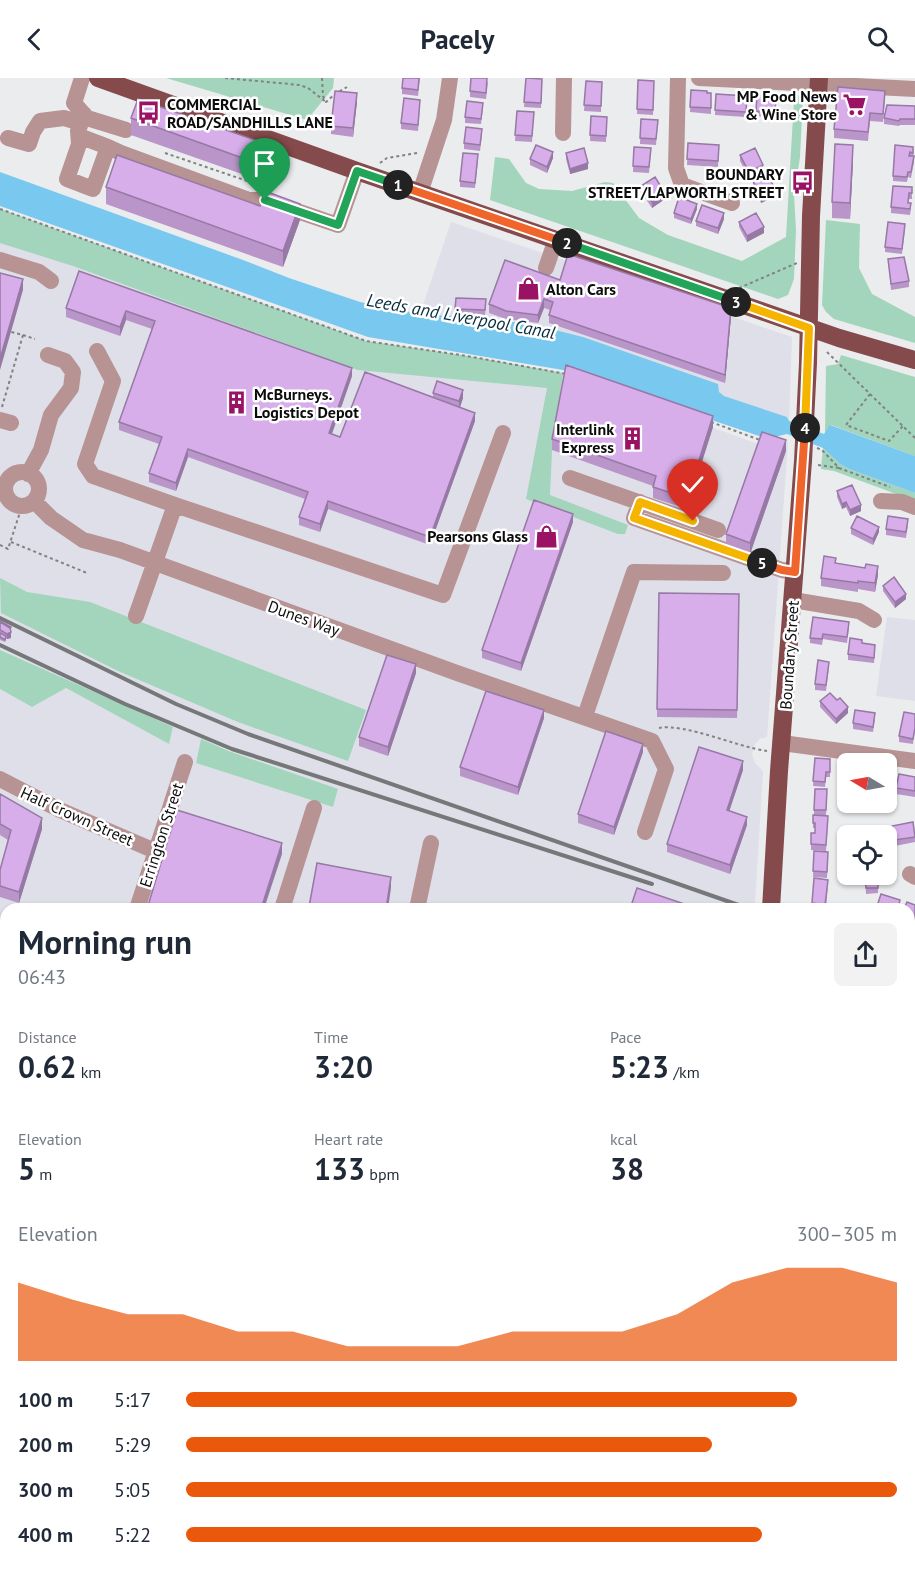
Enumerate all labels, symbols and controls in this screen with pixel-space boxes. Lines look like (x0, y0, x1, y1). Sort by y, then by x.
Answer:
text: Pacely (421, 22, 494, 56)
icon: back (18, 23, 51, 56)
icon: search (864, 23, 897, 56)
place label: MP Food News & Wine Store (737, 86, 837, 124)
supermarket icon: MP Food News & Wine Store (842, 92, 868, 118)
place label: COMMERCIAL ROAD/SANDHILLS LANE (167, 94, 333, 132)
bus stop icon: COMMERCIAL ROAD/SANDHILLS LANE (136, 100, 162, 126)
pin (239, 138, 290, 200)
icon: arrive (248, 147, 281, 180)
place label: BOUNDARY STREET/LAPWORTH STREET (588, 164, 785, 202)
pin: 1 (383, 170, 413, 200)
bus stop icon: BOUNDARY STREET/LAPWORTH STREET (789, 170, 815, 196)
text: 1 (393, 175, 403, 195)
pin: 2 (552, 228, 582, 258)
text: 2 (562, 233, 572, 253)
shop icon: Alton Cars (515, 276, 541, 302)
place label: Alton Cars (546, 279, 616, 299)
pin: 3 (721, 287, 751, 317)
water label: Leeds and Liverpool Canal (365, 288, 557, 344)
text: 3 (731, 292, 741, 312)
place label: McBurneys. Logistics Depot (254, 384, 359, 422)
building icon: McBurneys. Logistics Depot (223, 390, 249, 416)
pin: 4 (790, 413, 820, 443)
text: 4 (800, 418, 810, 438)
place label: Interlink Express (556, 419, 614, 457)
building icon: Interlink Express (619, 425, 645, 451)
pin (667, 459, 718, 521)
icon: check (676, 468, 709, 501)
shop icon: Pearsons Glass (533, 523, 559, 549)
place label: Pearsons Glass (427, 526, 528, 546)
pin: 5 (747, 548, 777, 578)
text: 5 (757, 553, 767, 573)
street label: Dunes Way (266, 596, 343, 640)
street label: Boundary Street (775, 599, 803, 710)
north arrow (837, 753, 897, 813)
map controls (837, 753, 897, 885)
street label: Errington Street (135, 780, 187, 890)
street label: Half Crown Street (18, 782, 137, 850)
button: locate (837, 825, 897, 885)
text: Morning run (18, 920, 192, 963)
button: share (834, 923, 897, 986)
text: 06:43 (18, 964, 66, 990)
text: Distance (18, 1027, 77, 1047)
text: Time (314, 1027, 348, 1047)
text: Pace (610, 1027, 641, 1047)
text: 0.62 (18, 1047, 76, 1086)
text: 3:20 (314, 1047, 373, 1086)
text: 5:23 (610, 1047, 669, 1086)
text: km (76, 1062, 101, 1082)
text: /km (669, 1062, 700, 1082)
text: Elevation (18, 1129, 82, 1149)
text: Heart rate (314, 1129, 383, 1149)
text: kcal (610, 1129, 637, 1149)
text: 5 (18, 1149, 35, 1188)
text: 133 (314, 1149, 365, 1188)
text: 38 (610, 1149, 644, 1188)
text: m (35, 1164, 52, 1184)
text: bpm (365, 1164, 400, 1184)
text: Elevation (18, 1221, 98, 1247)
text: 300–305 m (797, 1221, 897, 1247)
text: 100 m (18, 1387, 73, 1413)
text: 5:17 (114, 1387, 151, 1413)
text: 200 m (18, 1432, 73, 1458)
text: 5:29 (114, 1432, 151, 1458)
text: 300 m (18, 1477, 73, 1503)
text: 5:05 (114, 1477, 151, 1503)
text: 400 m (18, 1522, 73, 1548)
text: 5:22 (114, 1522, 151, 1548)

